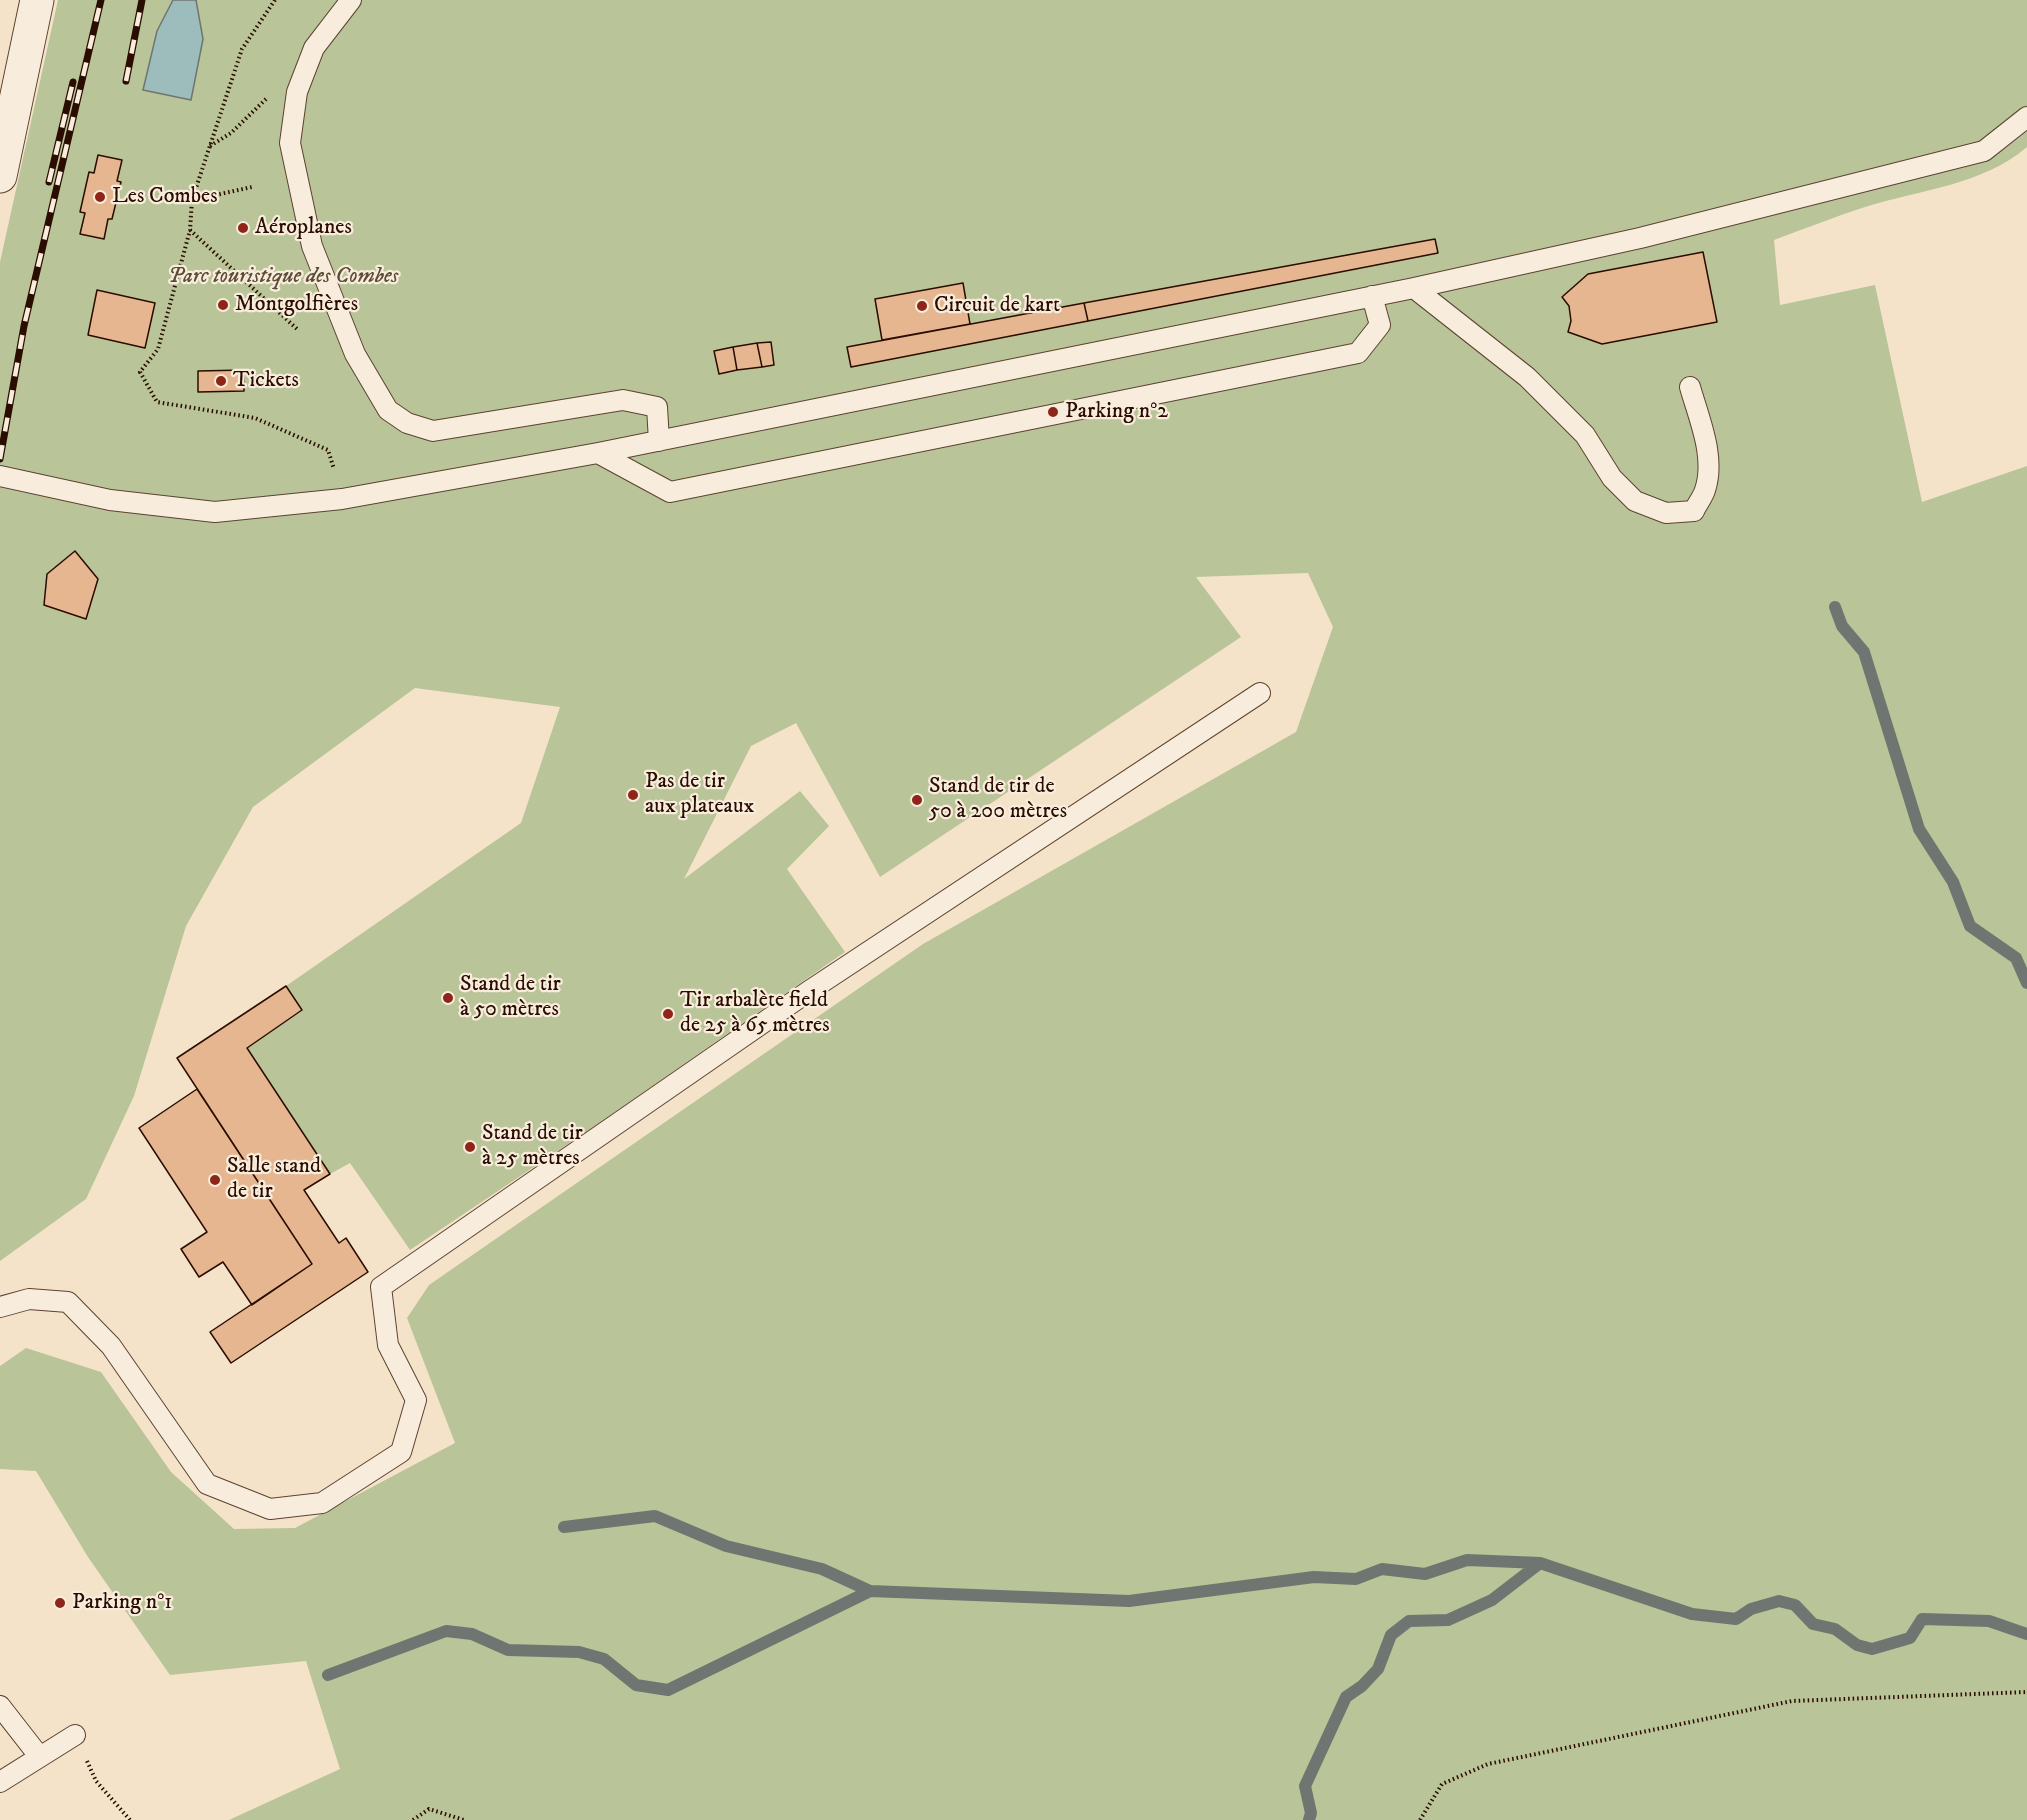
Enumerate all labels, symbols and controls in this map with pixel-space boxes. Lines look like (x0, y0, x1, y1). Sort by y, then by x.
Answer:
place label: Les Combes (112, 184, 218, 210)
marker: Les Combes (93, 190, 107, 204)
place label: Aéroplanes (255, 215, 352, 241)
marker: Aéroplanes (236, 221, 250, 235)
park label: Parc touristique des Combes (168, 264, 398, 290)
place label: Montgolfières (235, 292, 358, 318)
place label: Circuit de kart (934, 293, 1060, 319)
marker: Montgolfières (216, 298, 230, 312)
marker: Circuit de kart (915, 299, 929, 313)
place label: Tickets (233, 368, 299, 394)
marker: Tickets (214, 374, 228, 388)
place label: Parking n°2 (1065, 399, 1168, 425)
marker: Parking n°2 (1046, 405, 1060, 419)
place label: Pas de tir aux plateaux (645, 769, 754, 820)
place label: Stand de tir de 50 à 200 mètres (929, 774, 1067, 825)
marker: Pas de tir aux plateaux (626, 788, 640, 802)
marker: Stand de tir de 50 à 200 mètres (910, 793, 924, 807)
place label: Stand de tir à 50 mètres (460, 972, 561, 1023)
place label: Tir arbalète field de 25 à 65 mètres (680, 988, 830, 1040)
marker: Stand de tir à 50 mètres (441, 991, 455, 1005)
marker: Tir arbalète field de 25 à 65 mètres (661, 1007, 675, 1021)
place label: Stand de tir à 25 mètres (482, 1121, 583, 1172)
marker: Stand de tir à 25 mètres (463, 1140, 477, 1154)
place label: Salle stand de tir (227, 1154, 321, 1206)
marker: Salle stand de tir (208, 1173, 222, 1187)
place label: Parking n°1 (72, 1590, 172, 1616)
marker: Parking n°1 (53, 1596, 67, 1610)

